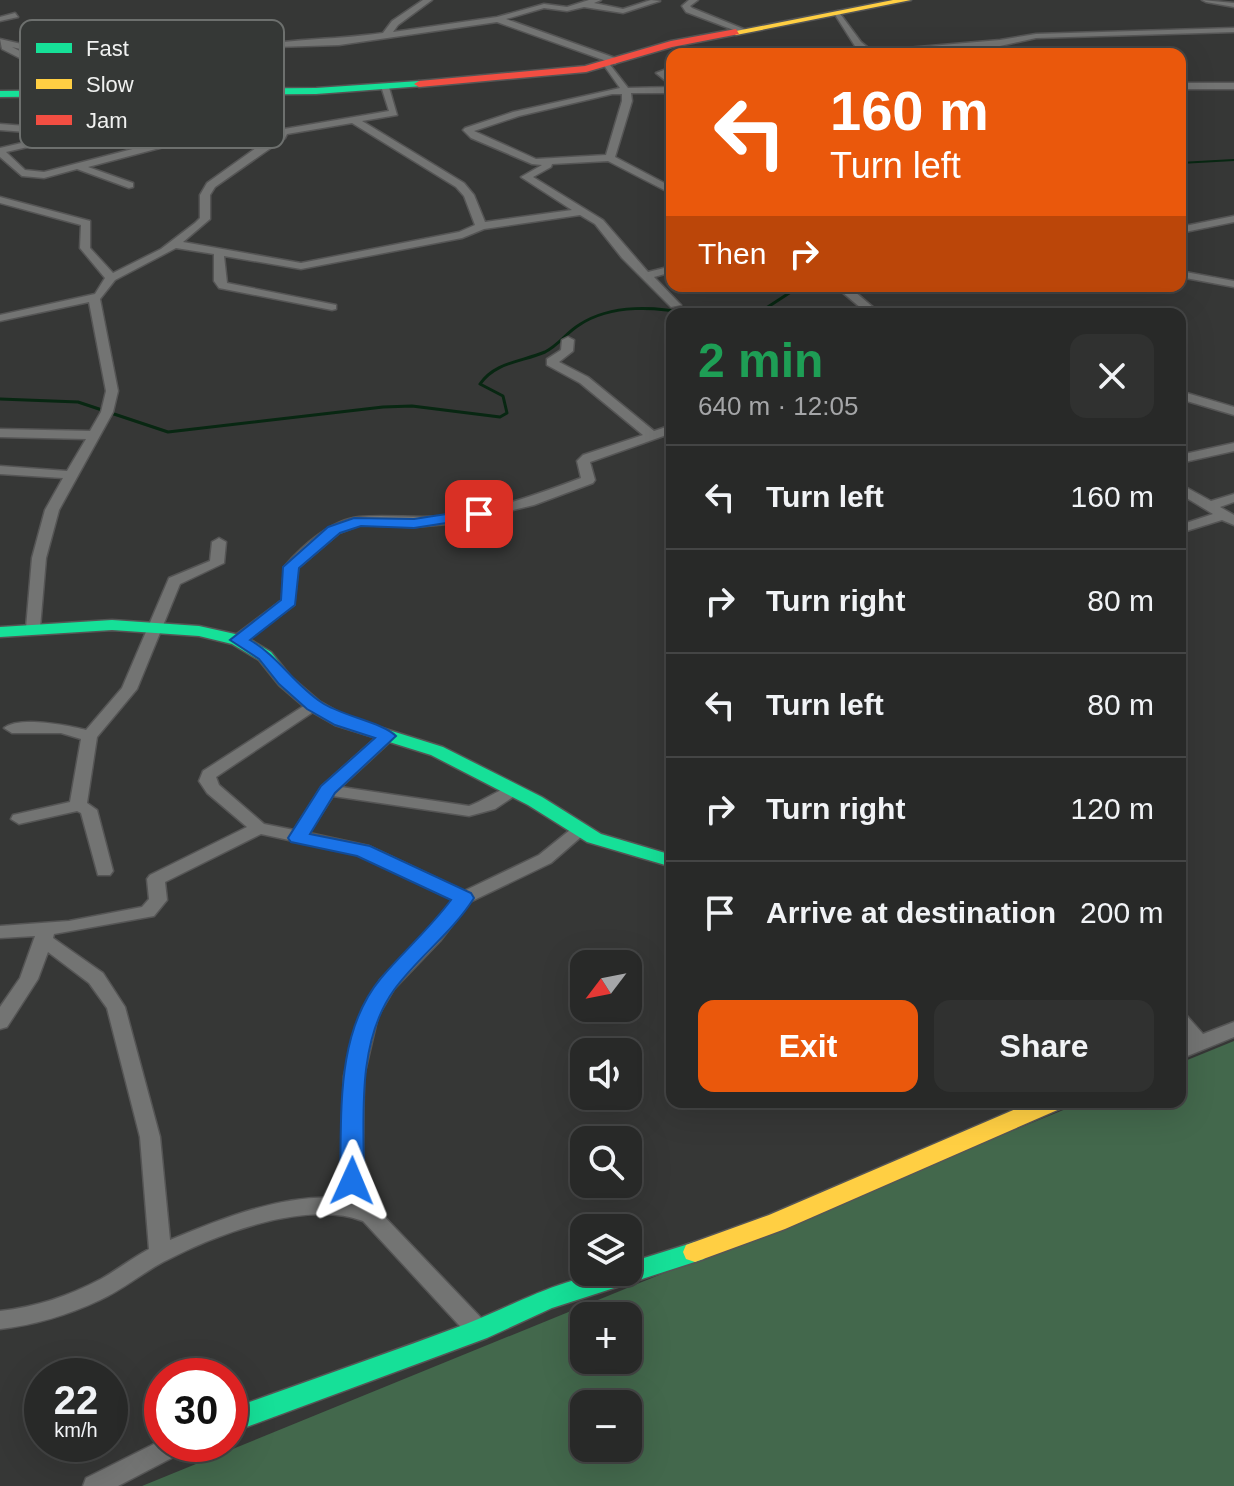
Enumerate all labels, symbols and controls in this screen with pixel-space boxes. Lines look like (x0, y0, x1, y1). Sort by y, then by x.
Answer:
legend (20, 20, 284, 148)
text: Fast (86, 36, 129, 61)
text: Slow (86, 72, 134, 97)
text: 160 m (830, 79, 989, 142)
icon: left (698, 80, 802, 184)
text: Jam (86, 108, 128, 133)
text: Turn left (830, 145, 961, 186)
icon: right (782, 232, 826, 276)
text: Then (698, 237, 766, 270)
text: 2 min (698, 334, 823, 387)
button: close (1070, 334, 1154, 418)
text: 640 m · 12:05 (698, 391, 858, 421)
icon: left (698, 475, 742, 519)
pin (445, 480, 513, 548)
text: Turn left (766, 480, 884, 513)
text: 160 m (1071, 480, 1154, 513)
icon: arrive (457, 492, 501, 536)
icon: right (698, 579, 742, 623)
text: Turn right (766, 584, 905, 617)
text: 80 m (1087, 584, 1154, 617)
icon: left (698, 683, 742, 727)
text: Turn left (766, 688, 884, 721)
text: 80 m (1087, 688, 1154, 721)
icon: right (698, 787, 742, 831)
text: Turn right (766, 792, 905, 825)
text: 120 m (1071, 792, 1154, 825)
icon: arrive (698, 891, 742, 935)
text: Arrive at destination (766, 896, 1056, 929)
text: 200 m (1080, 896, 1163, 929)
north arrow (570, 950, 642, 1022)
map controls (570, 950, 642, 1462)
button: Exit (698, 1000, 918, 1092)
button: Share (934, 1000, 1154, 1092)
button: sound (570, 1038, 642, 1110)
button: search (570, 1126, 642, 1198)
position arrow (310, 1139, 394, 1223)
button: layers (570, 1214, 642, 1286)
button: + (570, 1302, 642, 1374)
speed limit sign: 30 (144, 1358, 248, 1462)
text: 22 (54, 1378, 98, 1422)
button: − (570, 1390, 642, 1462)
text: km/h (54, 1419, 98, 1441)

